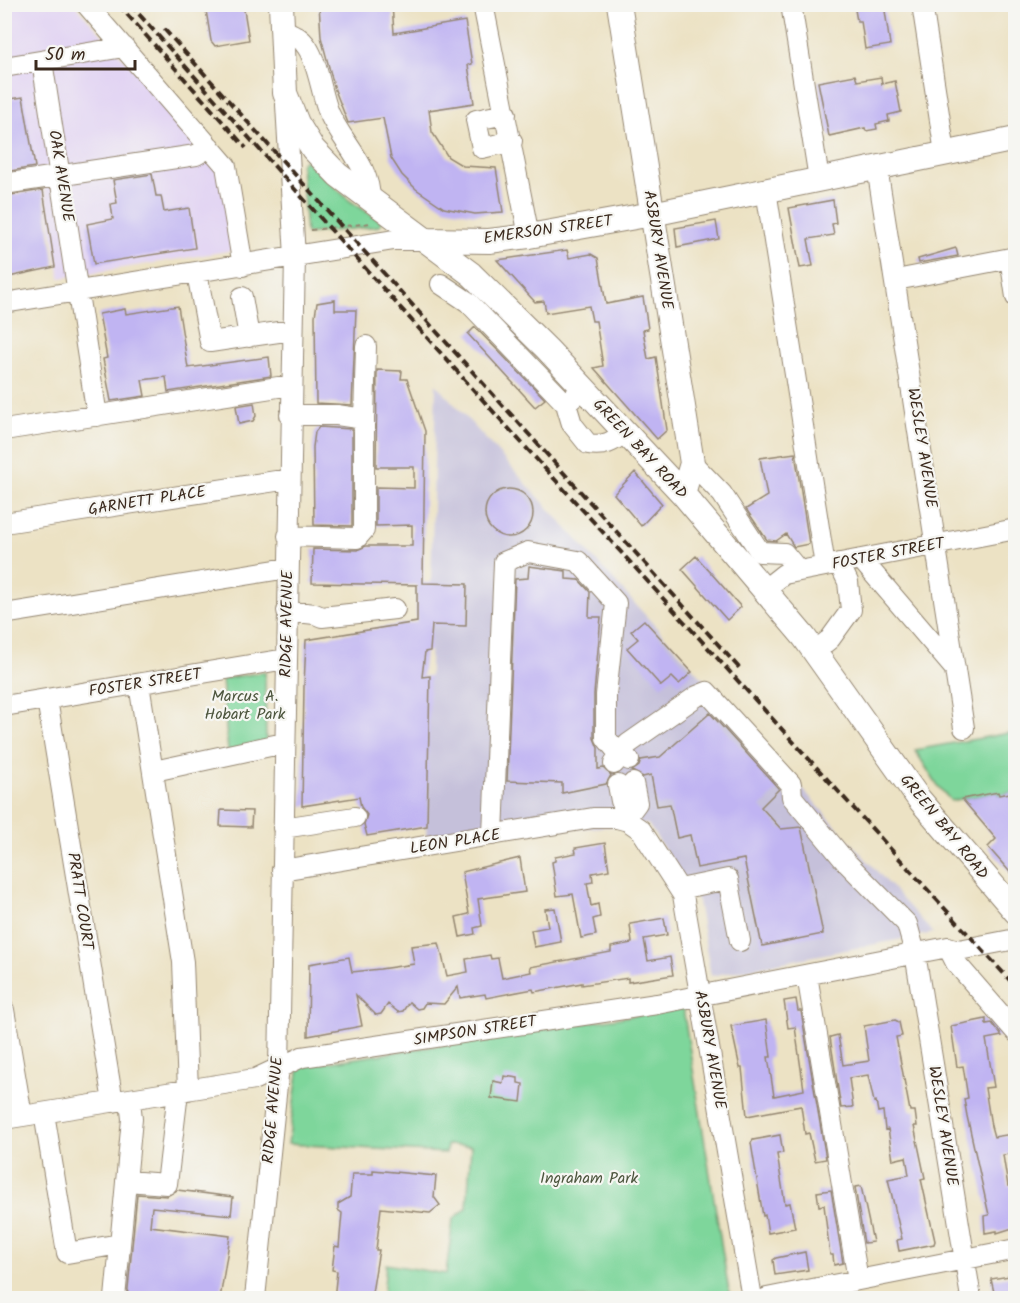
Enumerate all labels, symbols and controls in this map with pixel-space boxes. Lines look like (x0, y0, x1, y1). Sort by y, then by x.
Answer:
scale bar (36, 33, 135, 71)
text: 50 m (45, 41, 85, 70)
street label: OAK AVENUE (41, 128, 81, 224)
street label: ASBURY AVENUE (636, 189, 680, 312)
street label: EMERSON STREET (482, 208, 615, 251)
street label: WESLEY AVENUE (900, 386, 944, 511)
street label: GREEN BAY ROAD (587, 393, 693, 505)
street label: GARNETT PLACE (86, 479, 208, 523)
street label: FOSTER STREET (830, 531, 948, 577)
street label: RIDGE AVENUE (274, 569, 300, 678)
street label: FOSTER STREET (87, 662, 205, 704)
park label: Marcus A. Hobart Park (205, 684, 286, 727)
street label: GREEN BAY ROAD (893, 769, 995, 885)
street label: LEON PLACE (408, 822, 503, 861)
street label: PRATT COURT (60, 851, 100, 953)
street label: ASBURY AVENUE (687, 989, 733, 1112)
street label: SIMPSON STREET (412, 1009, 540, 1053)
street label: RIDGE AVENUE (256, 1055, 290, 1165)
street label: WESLEY AVENUE (921, 1064, 965, 1189)
park label: Ingraham Park (540, 1166, 639, 1191)

